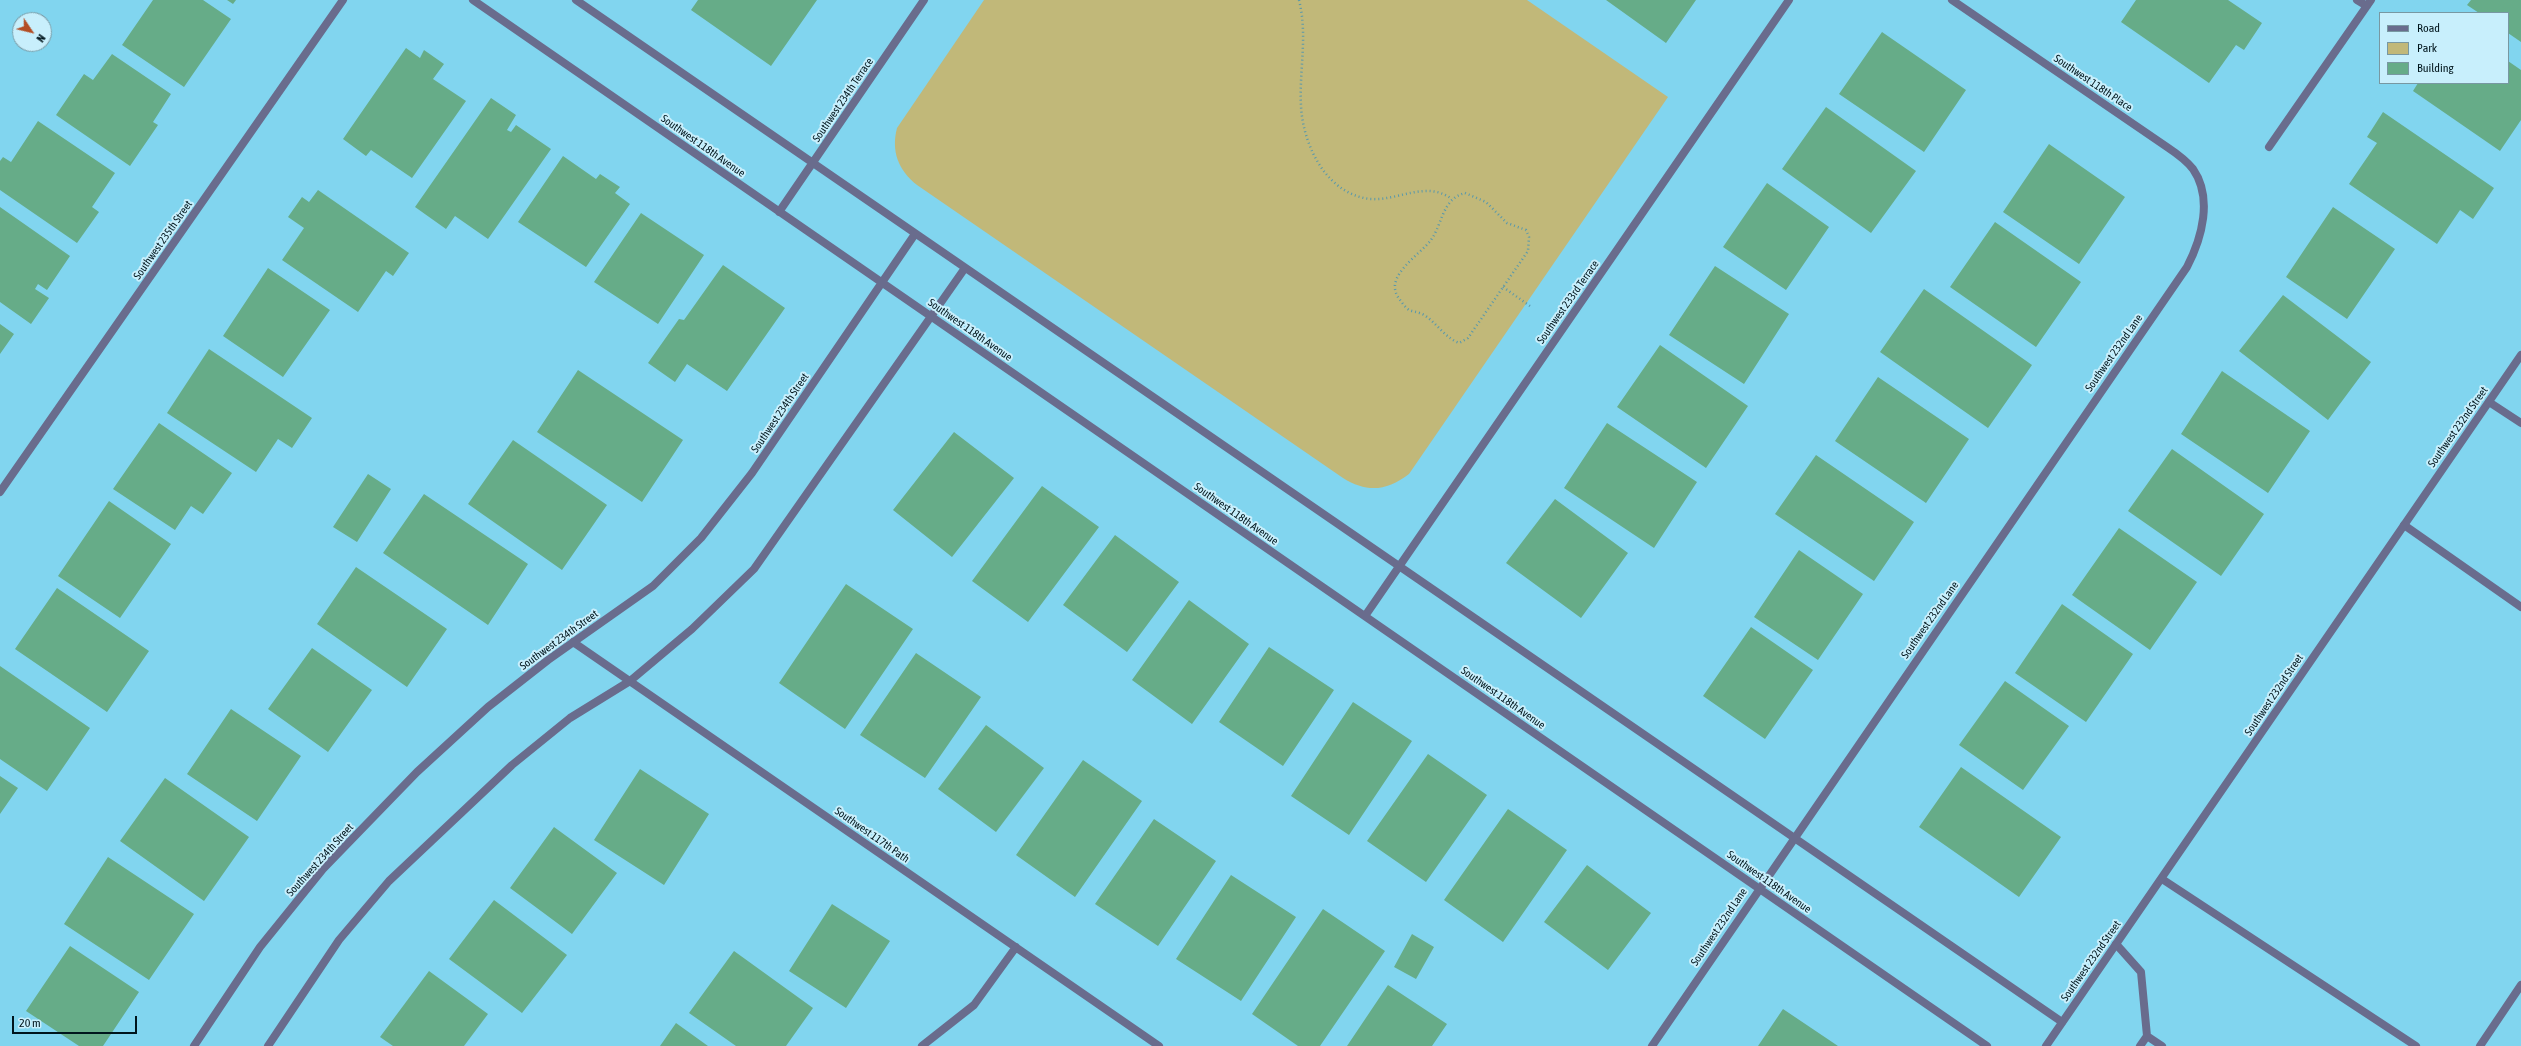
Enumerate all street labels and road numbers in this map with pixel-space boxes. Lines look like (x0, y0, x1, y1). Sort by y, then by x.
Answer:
street label: Southwest 118th Place (2051, 52, 2135, 114)
street label: Southwest 234th Terrace (810, 55, 876, 145)
street label: Southwest 118th Avenue (658, 112, 748, 180)
street label: Southwest 235th Street (131, 198, 195, 282)
street label: Southwest 233rd Terrace (1534, 258, 1602, 346)
street label: Southwest 118th Avenue (925, 296, 1015, 364)
street label: Southwest 232nd Lane (2083, 312, 2145, 394)
street label: Southwest 234th Street (748, 371, 812, 455)
street label: Southwest 232nd Street (2425, 384, 2491, 470)
street label: Southwest 118th Avenue (1191, 480, 1281, 548)
street label: Southwest 232nd Lane (1899, 579, 1961, 661)
street label: Southwest 234th Street (517, 607, 601, 673)
street label: Southwest 232nd Street (2242, 652, 2306, 738)
street label: Southwest 118th Avenue (1458, 664, 1548, 732)
street label: Southwest 117th Path (832, 804, 912, 866)
street label: Southwest 234th Street (284, 821, 356, 899)
street label: Southwest 118th Avenue (1724, 848, 1814, 916)
street label: Southwest 232nd Lane (1688, 886, 1750, 968)
street label: Southwest 232nd Street (2058, 918, 2124, 1004)

